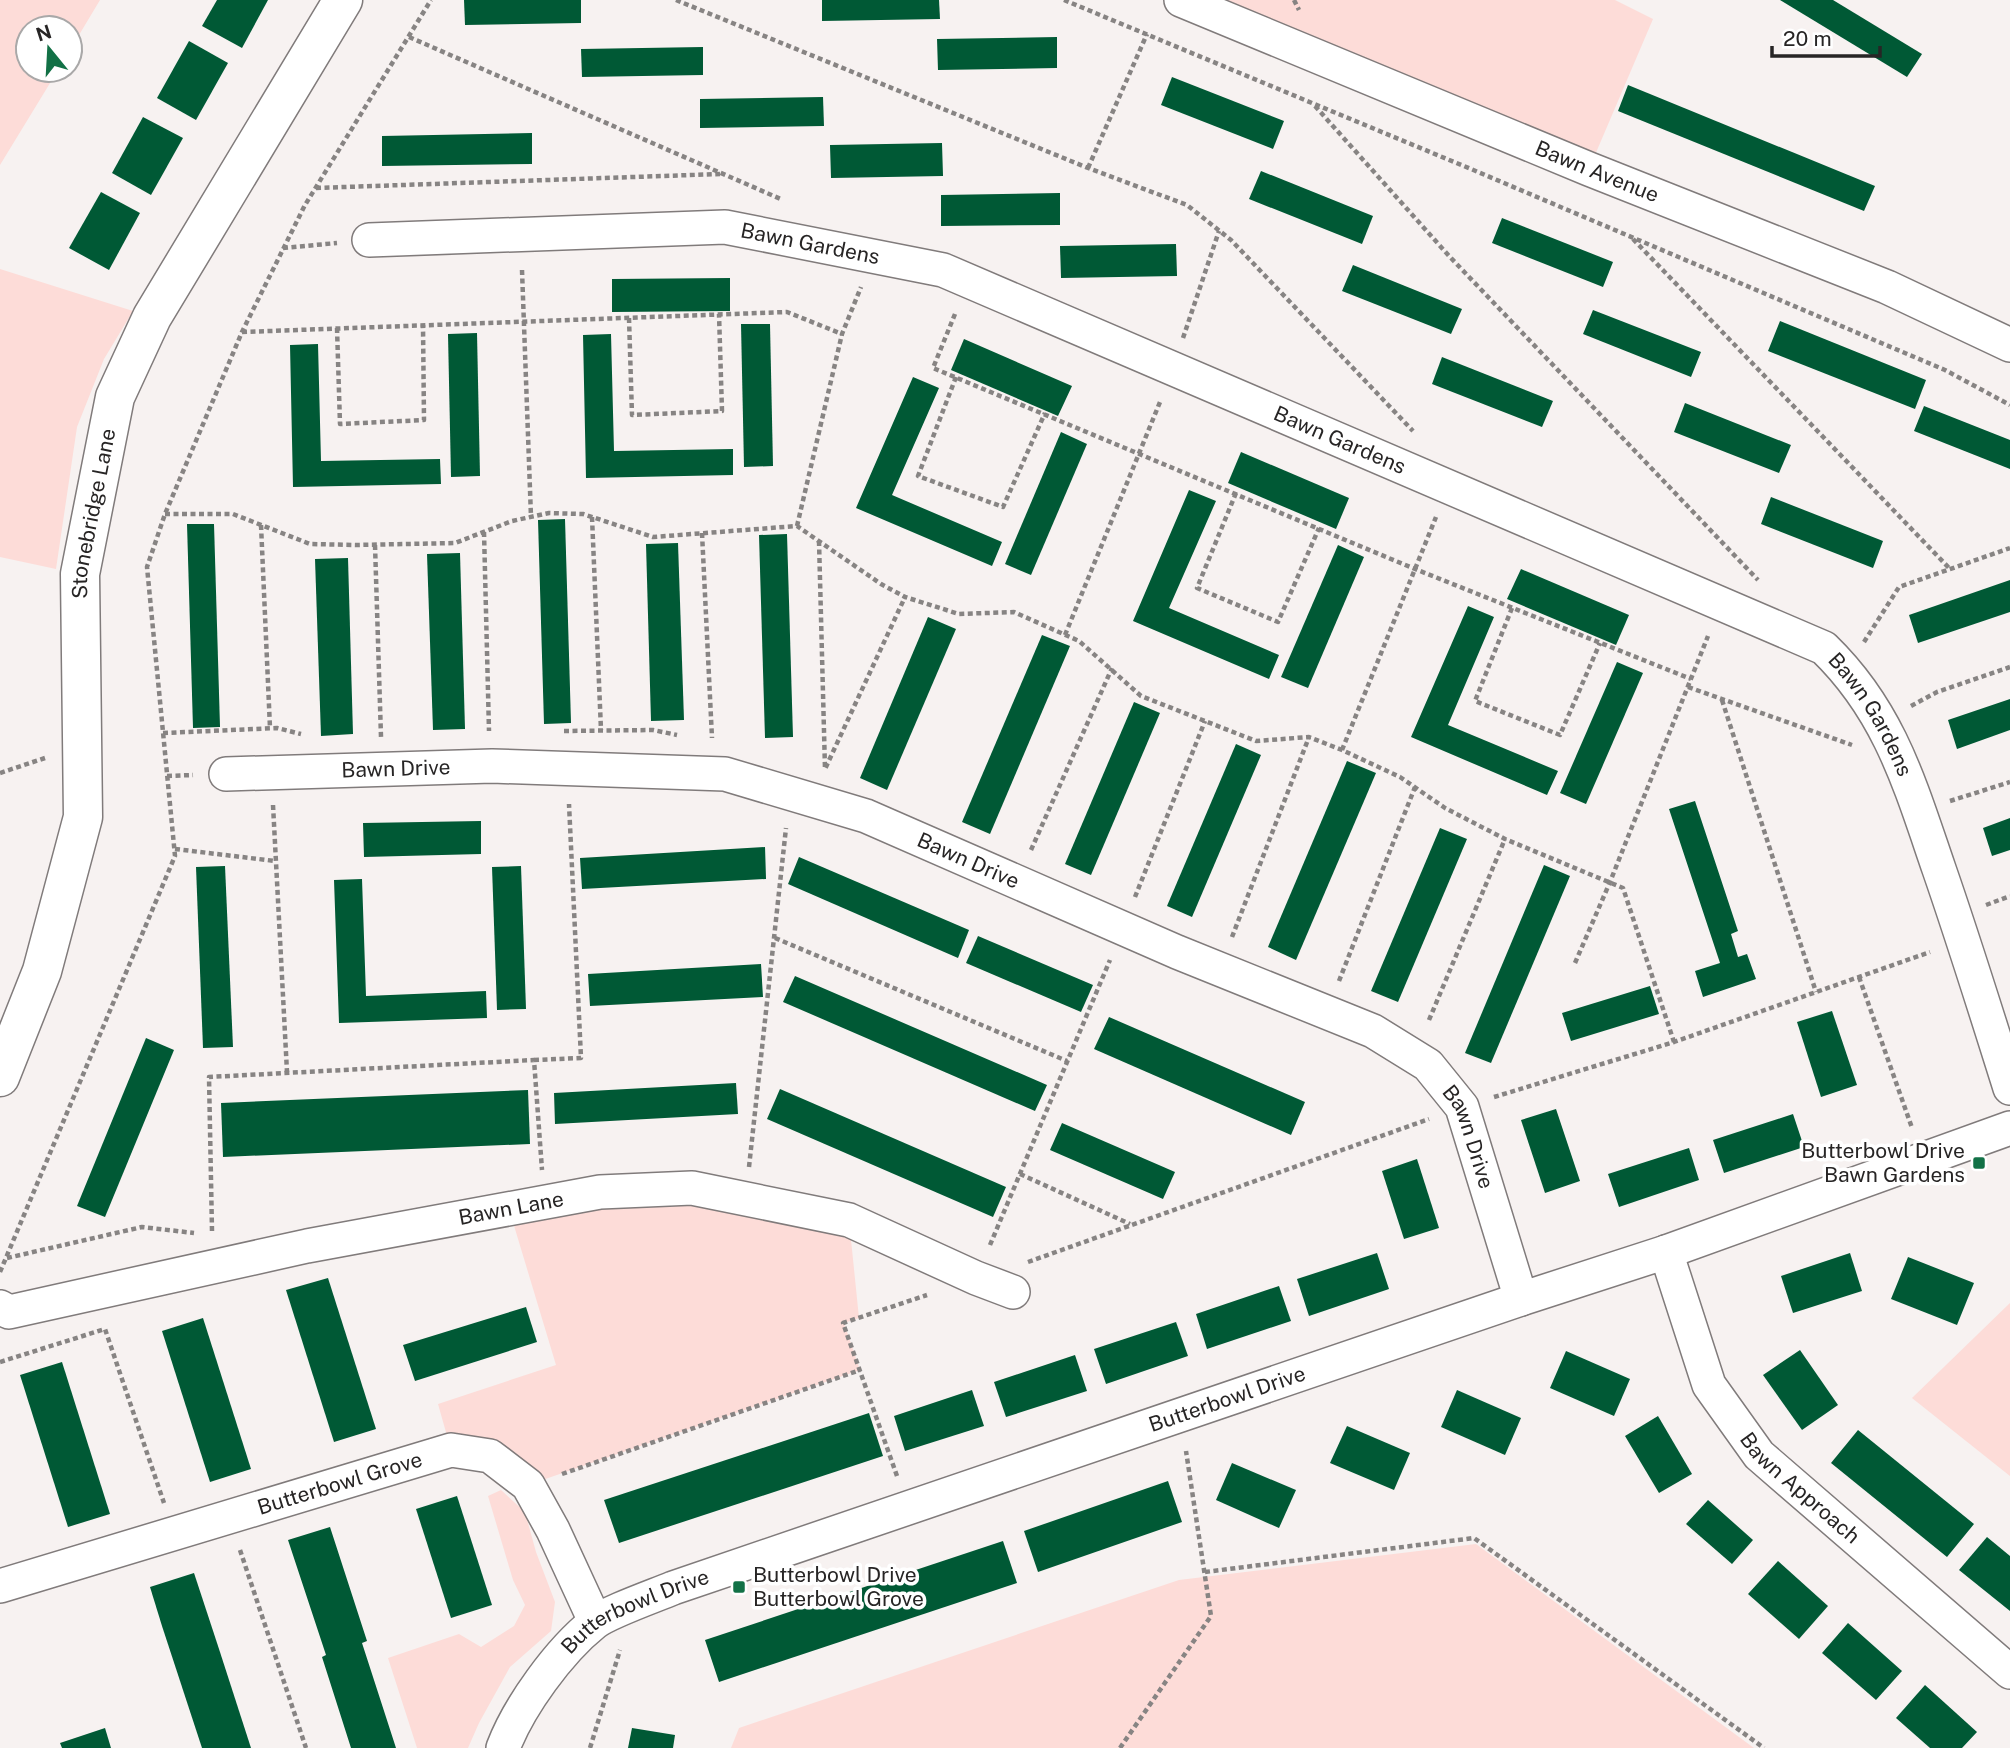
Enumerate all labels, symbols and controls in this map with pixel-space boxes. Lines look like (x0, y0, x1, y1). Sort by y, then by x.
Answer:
north arrow (14, 14, 84, 84)
scale bar (1772, 14, 1881, 58)
text: N (33, 20, 54, 46)
text: 20 m (1783, 26, 1832, 51)
street label: Bawn Avenue (1532, 135, 1663, 207)
street label: Bawn Gardens (739, 217, 882, 269)
street label: Bawn Gardens (1270, 400, 1410, 479)
street label: Stonebridge Lane (67, 426, 120, 599)
street label: Bawn Gardens (1823, 647, 1918, 780)
street label: Bawn Drive (341, 754, 451, 783)
street label: Bawn Drive (913, 827, 1024, 894)
street label: Bawn Drive (1437, 1080, 1499, 1192)
place label: Butterbowl Drive Bawn Gardens (1801, 1138, 1965, 1187)
marker: Butterbowl Drive Bawn Gardens (1971, 1155, 1987, 1171)
street label: Bawn Lane (456, 1186, 566, 1230)
street label: Butterbowl Drive (1145, 1360, 1309, 1437)
street label: Bawn Approach (1735, 1427, 1865, 1548)
street label: Butterbowl Grove (254, 1446, 425, 1520)
place label: Butterbowl Drive Butterbowl Grove (753, 1562, 924, 1611)
street label: Butterbowl Drive (556, 1564, 712, 1659)
marker: Butterbowl Drive Butterbowl Grove (731, 1579, 747, 1595)

